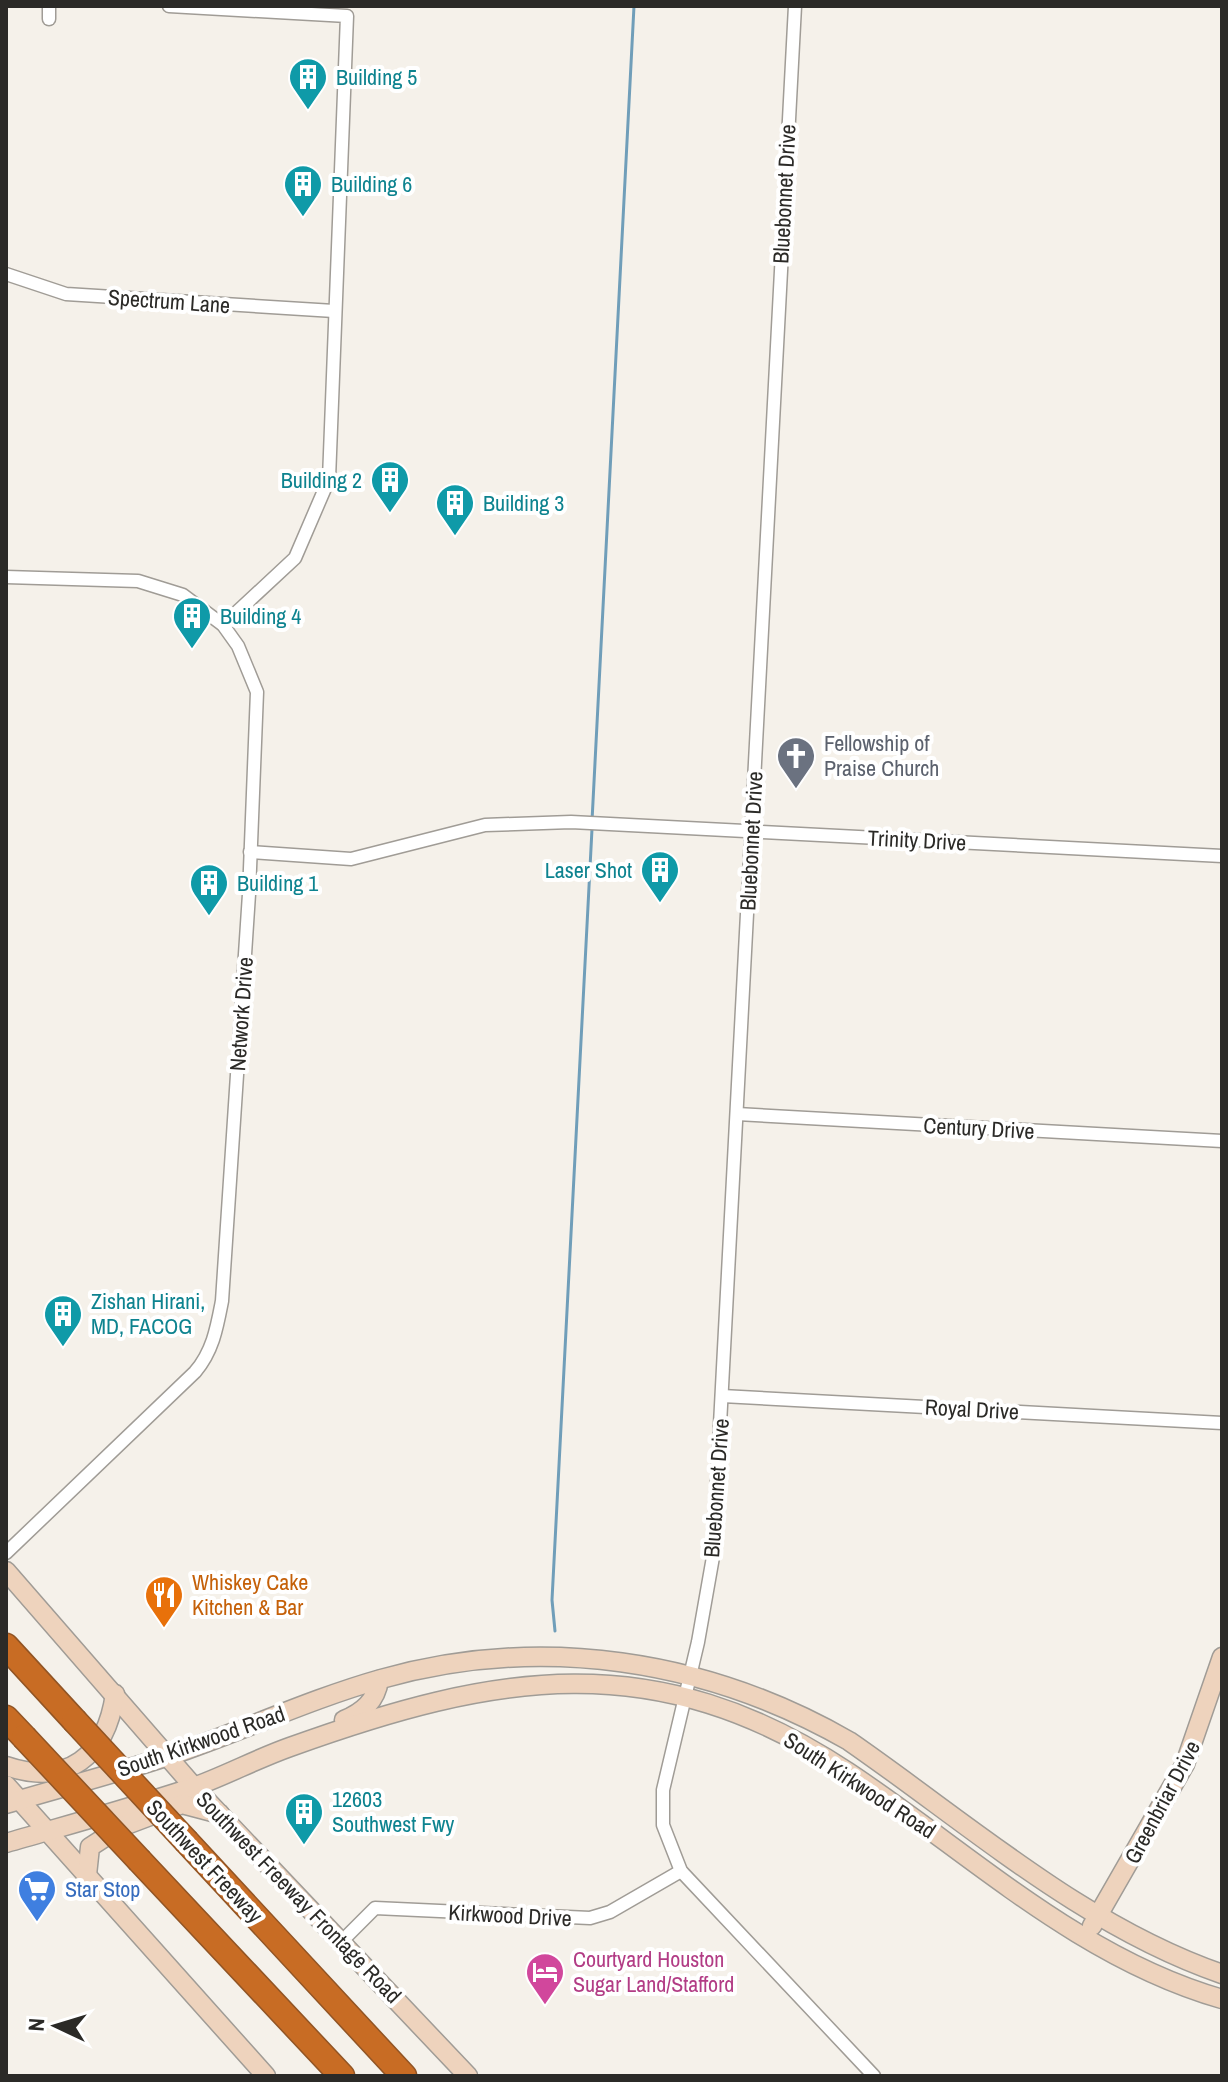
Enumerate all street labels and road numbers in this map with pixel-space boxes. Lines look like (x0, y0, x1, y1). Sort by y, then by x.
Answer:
street label: Bluebonnet Drive (765, 124, 803, 264)
street label: Spectrum Lane (107, 282, 231, 320)
street label: Bluebonnet Drive (732, 771, 770, 911)
street label: Trinity Drive (867, 822, 967, 858)
street label: Network Drive (222, 956, 260, 1072)
street label: Century Drive (923, 1110, 1035, 1146)
street label: Royal Drive (924, 1392, 1020, 1426)
street label: Bluebonnet Drive (696, 1417, 736, 1559)
street label: South Kirkwood Road (113, 1698, 289, 1784)
street label: South Kirkwood Road (778, 1725, 942, 1845)
street label: Greenbriar Drive (1117, 1735, 1207, 1869)
street label: Southwest Freeway Frontage Road (190, 1785, 408, 2009)
street label: Southwest Freeway (140, 1793, 270, 1929)
street label: Kirkwood Drive (448, 1897, 572, 1933)

